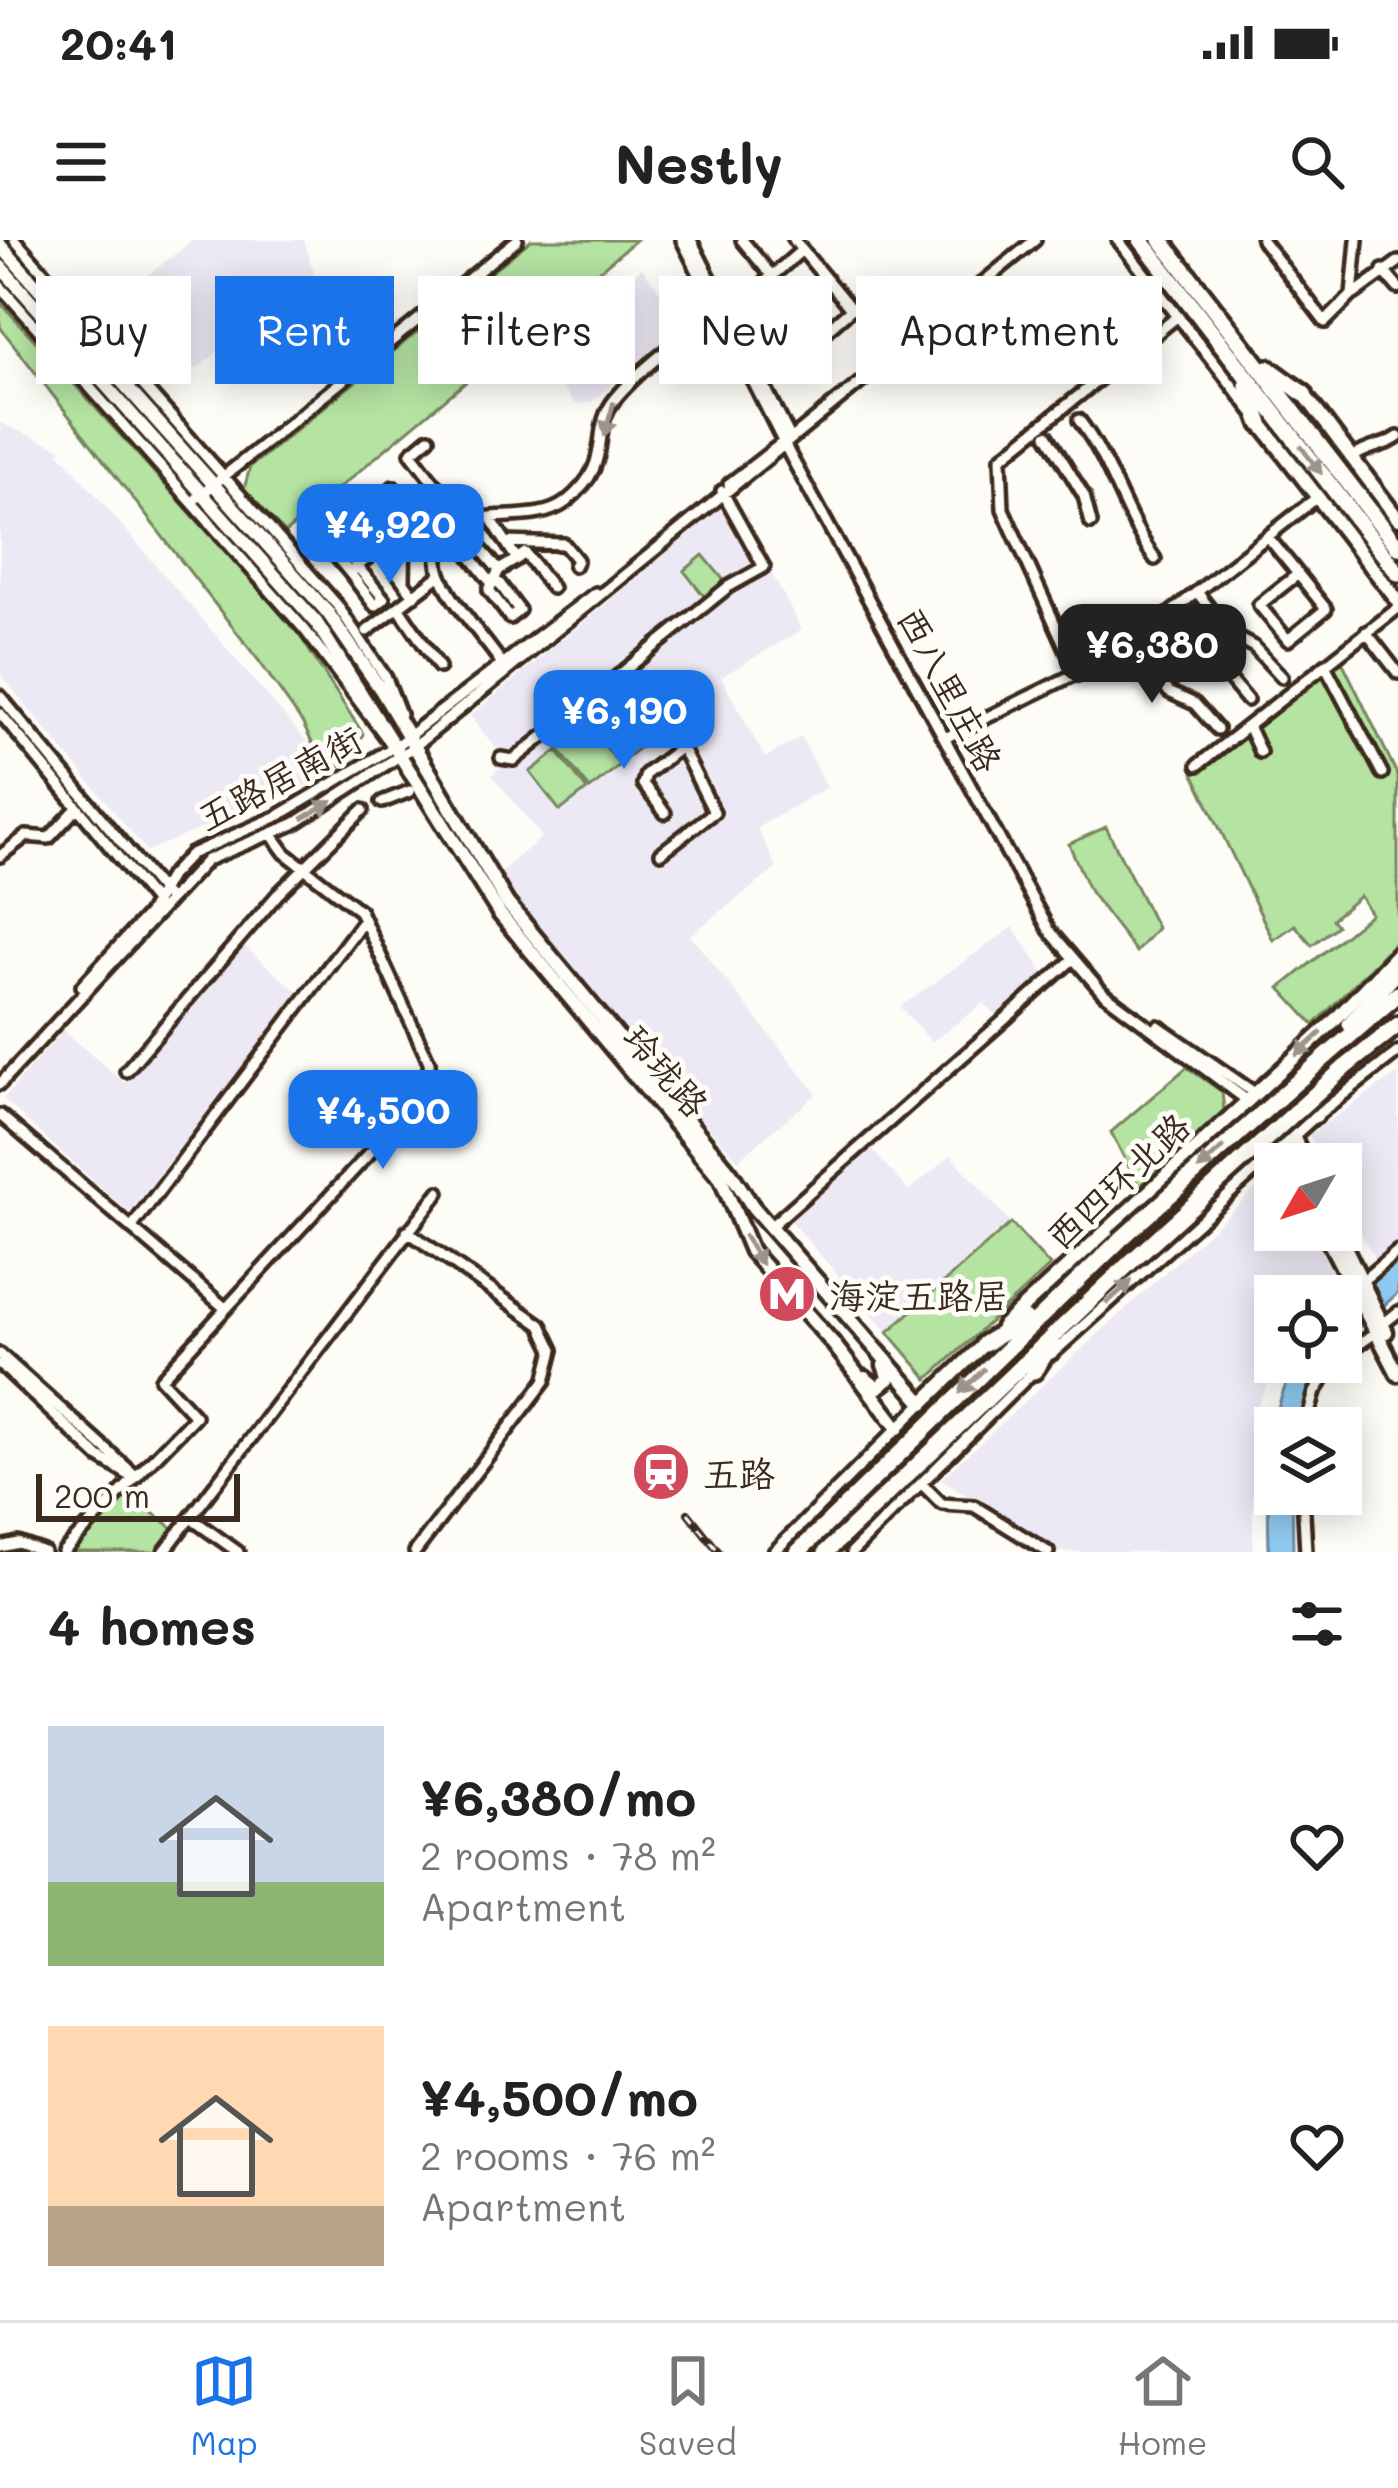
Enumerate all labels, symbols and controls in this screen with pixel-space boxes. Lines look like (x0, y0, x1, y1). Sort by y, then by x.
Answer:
text: 20:41 (60, 13, 177, 71)
text: Nestly (615, 127, 783, 198)
icon: menu (48, 129, 114, 195)
icon: search (1284, 129, 1350, 195)
chip: Buy (36, 276, 191, 384)
chip: Rent (215, 276, 394, 384)
chip: Filters (418, 276, 635, 384)
chip: New (659, 276, 832, 384)
chip: Apartment (856, 276, 1162, 384)
one-way arrow (599, 401, 617, 437)
one-way arrow (1298, 444, 1322, 476)
pin: ¥4,920 (292, 484, 488, 586)
text: ¥4,920 (324, 497, 456, 548)
street label: 西八里庄路 (888, 598, 1014, 780)
pin: ¥6,380 (1054, 604, 1250, 706)
text: ¥6,380 (1085, 617, 1219, 668)
pin: ¥6,190 (526, 670, 722, 772)
text: ¥6,190 (561, 683, 687, 734)
street label: 五路居南街 (188, 714, 370, 840)
one-way arrow (300, 800, 334, 821)
street label: 玲珑路 (614, 1014, 720, 1126)
one-way arrow (1295, 1030, 1324, 1057)
pin: ¥4,500 (285, 1070, 481, 1172)
text: ¥4,500 (315, 1083, 451, 1134)
street label: 西四环北路 (1035, 1101, 1199, 1259)
north arrow (1254, 1143, 1362, 1251)
map controls (1254, 1143, 1362, 1515)
one-way arrow (1197, 1144, 1226, 1171)
one-way arrow (741, 1233, 763, 1266)
metro station icon: 海淀五路居 (756, 1263, 818, 1325)
place label: 海淀五路居 (829, 1271, 1009, 1318)
button: locate (1254, 1275, 1362, 1383)
one-way arrow (1105, 1279, 1134, 1306)
one-way arrow (958, 1366, 987, 1394)
button: layers (1254, 1407, 1362, 1515)
station icon: 五路 (630, 1441, 692, 1503)
place label: 五路 (703, 1449, 775, 1496)
scale bar (36, 1468, 240, 1521)
text: 200 m (54, 1473, 150, 1516)
text: 4 homes (48, 1591, 256, 1658)
icon: filters (1284, 1591, 1350, 1657)
text: ¥6,380/mo (420, 1762, 696, 1829)
icon: home (144, 1774, 288, 1918)
icon: heart (1284, 1813, 1350, 1879)
text: 2 rooms · 78 m² (420, 1829, 716, 1880)
text: Apartment (420, 1880, 626, 1931)
text: ¥4,500/mo (420, 2062, 698, 2129)
icon: home (144, 2074, 288, 2218)
icon: heart (1284, 2113, 1350, 2179)
text: 2 rooms · 76 m² (420, 2129, 716, 2180)
text: Apartment (420, 2180, 626, 2231)
tab: Map (190, 2348, 258, 2463)
tab: Saved (639, 2348, 737, 2463)
tab: Home (1118, 2348, 1207, 2463)

